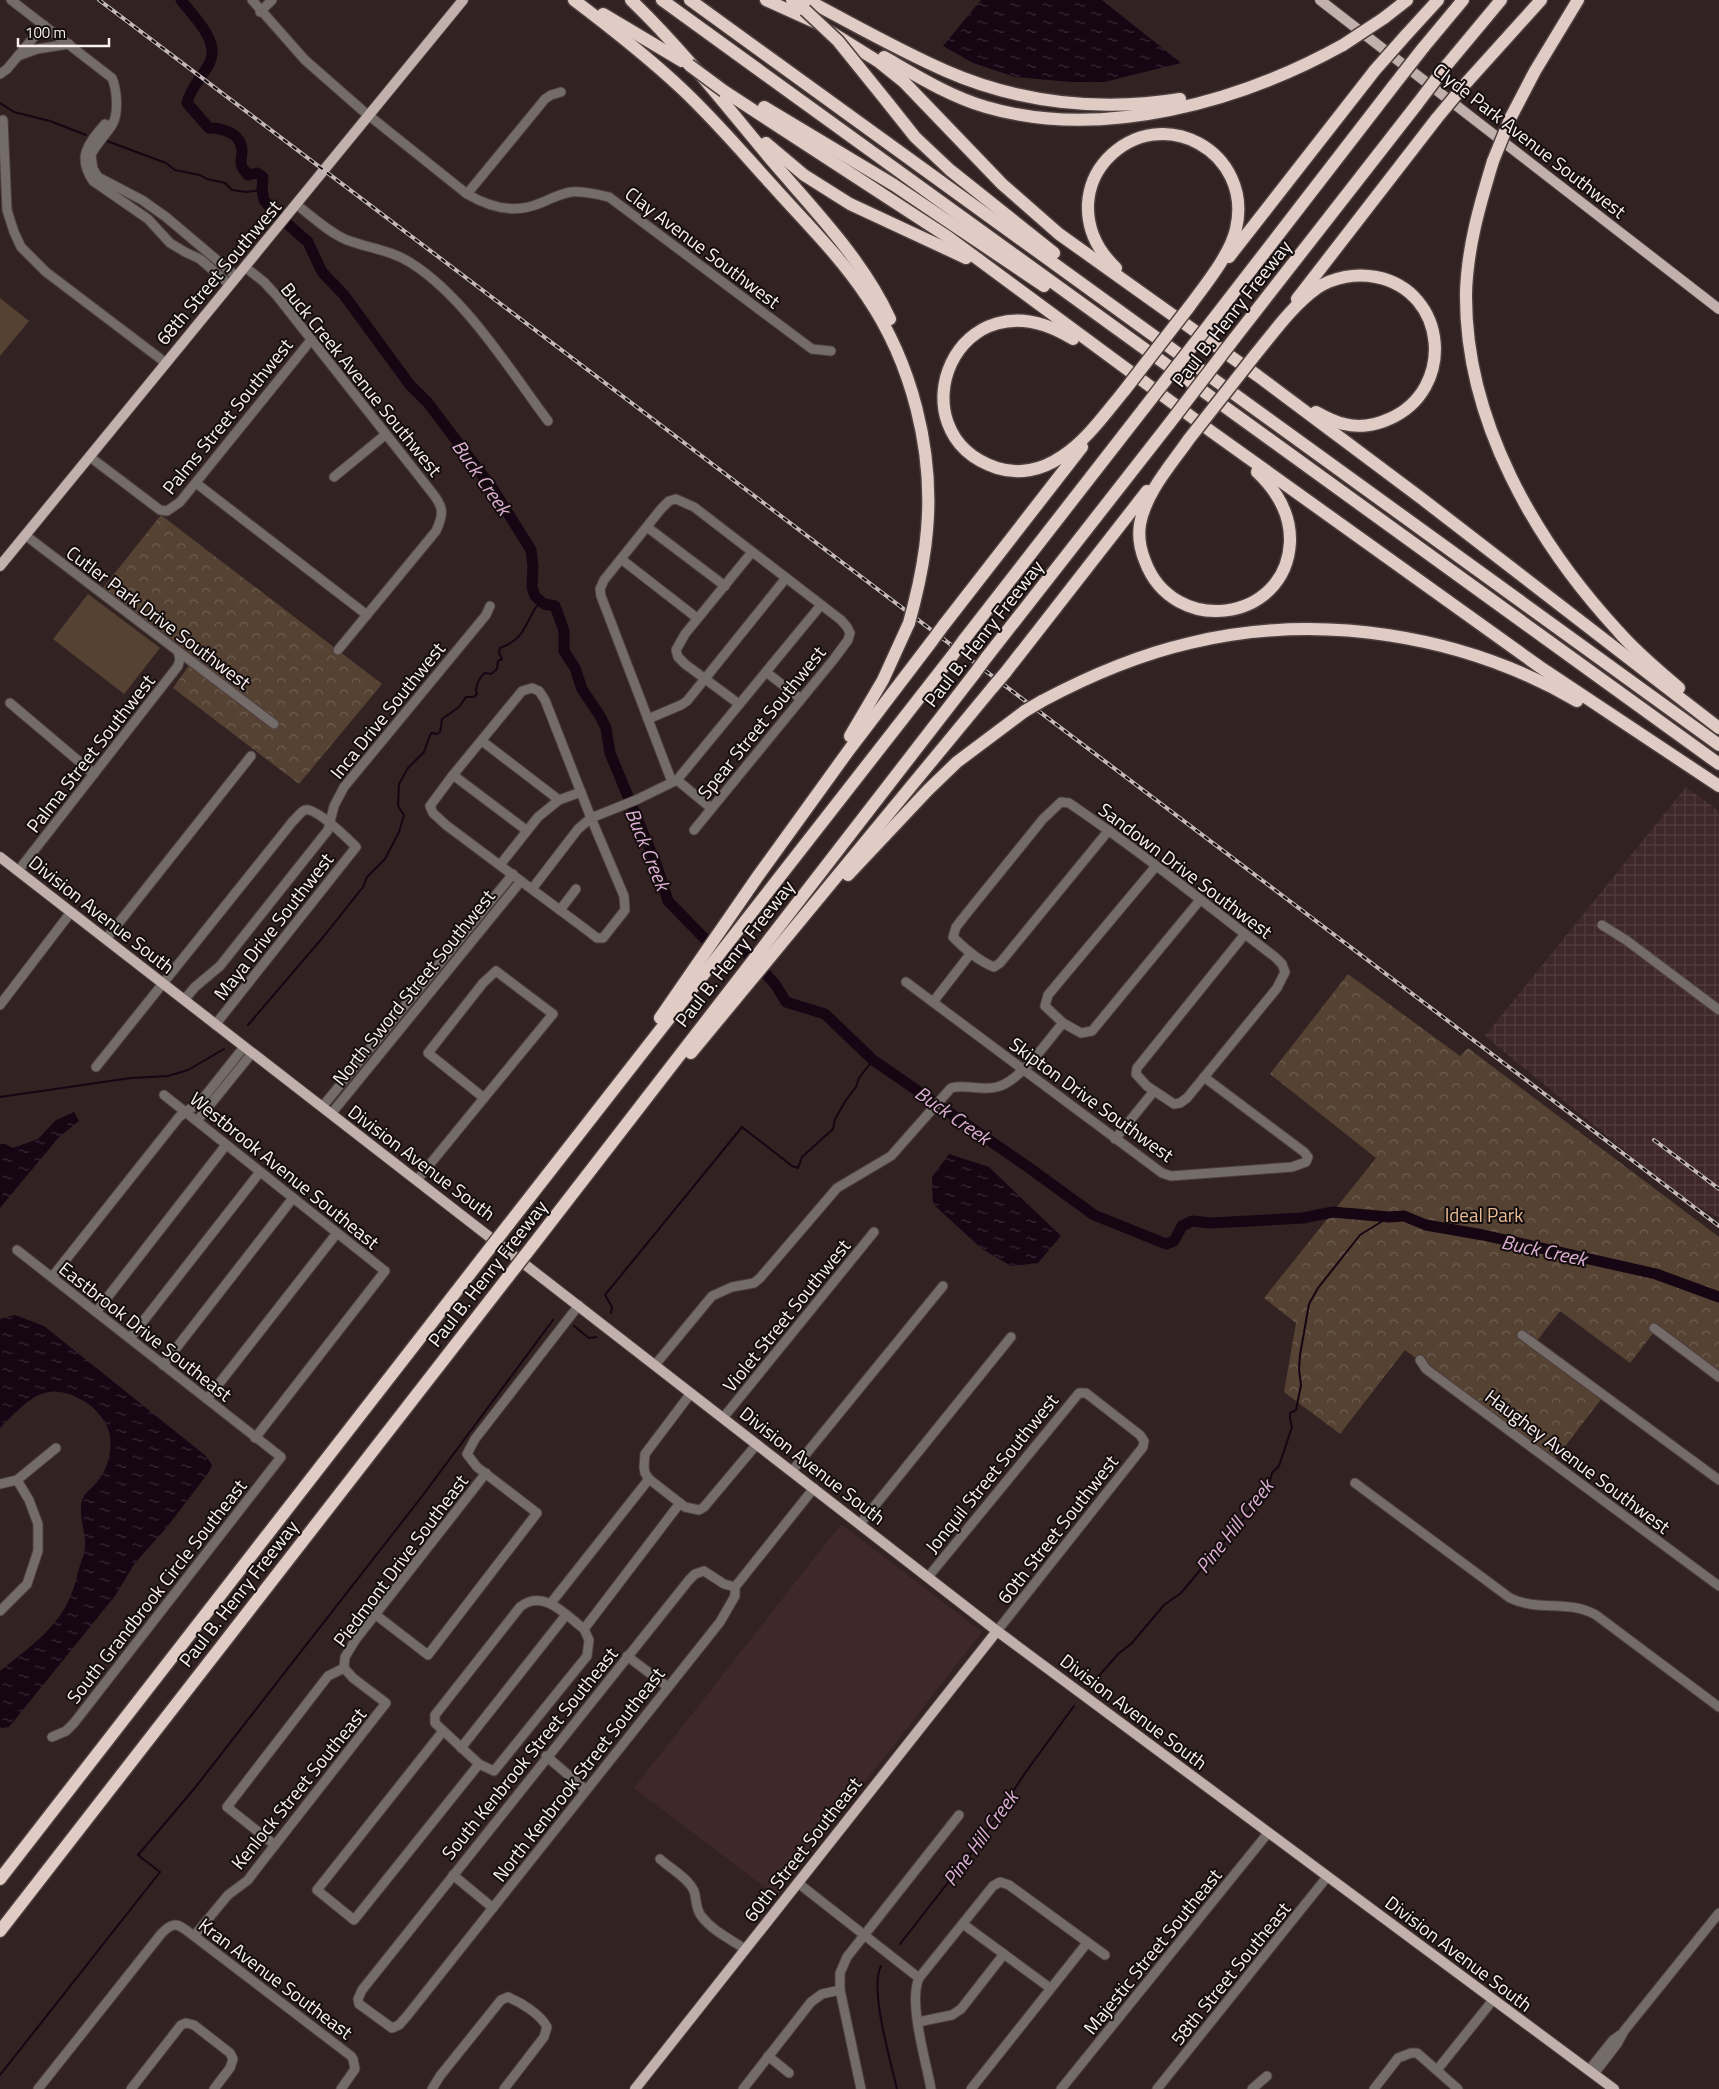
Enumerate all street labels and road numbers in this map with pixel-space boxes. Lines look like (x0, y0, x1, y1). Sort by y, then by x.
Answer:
street label: Clyde Park Avenue Southwest (1427, 55, 1633, 225)
street label: Clay Avenue Southwest (619, 179, 787, 315)
street label: 68th Street Southwest (148, 193, 288, 351)
street label: Paul B. Henry Freeway (1164, 233, 1298, 393)
street label: Buck Creek Avenue Southwest (274, 276, 450, 483)
street label: Palms Street Southwest (155, 331, 299, 500)
street label: Cutler Park Drive Southwest (61, 538, 258, 696)
street label: Paul B. Henry Freeway (916, 553, 1050, 713)
street label: Inca Drive Southwest (322, 635, 452, 785)
street label: Spear Street Southwest (690, 639, 832, 805)
street label: Palma Street Southwest (19, 667, 162, 839)
street label: Sandown Drive Southwest (1093, 795, 1279, 945)
street label: Maya Drive Southwest (206, 846, 340, 1006)
street label: Division Avenue South (23, 848, 181, 980)
street label: Paul B. Henry Freeway (667, 873, 801, 1033)
street label: North Sword Street Southwest (325, 882, 502, 1091)
street label: Skipton Drive Southwest (1004, 1029, 1180, 1169)
street label: Westbrook Avenue Southeast (184, 1084, 386, 1256)
street label: Division Avenue South (342, 1097, 502, 1227)
street label: Paul B. Henry Freeway (420, 1193, 554, 1353)
street label: Violet Street Southwest (715, 1232, 857, 1398)
street label: Eastbrook Drive Southeast (53, 1254, 239, 1408)
street label: Haughey Avenue Southwest (1479, 1382, 1677, 1541)
street label: Jonquil Street Southwest (917, 1387, 1065, 1559)
street label: Division Avenue South (734, 1399, 892, 1531)
street label: 60th Street Southwest (989, 1448, 1125, 1610)
street label: Piedmont Drive Southeast (325, 1467, 475, 1652)
street label: South Grandbrook Circle Southeast (59, 1472, 253, 1710)
street label: Paul B. Henry Freeway (171, 1513, 305, 1673)
street label: South Kenbrook Street Southeast (434, 1640, 624, 1866)
street label: Division Avenue South (1054, 1646, 1214, 1776)
street label: North Kenbrook Street Southeast (485, 1660, 671, 1888)
street label: Kenlock Street Southeast (223, 1700, 373, 1875)
street label: 60th Street Southeast (736, 1770, 868, 1928)
street label: Majestic Street Southeast (1076, 1861, 1228, 2040)
street label: Division Avenue South (1379, 1888, 1539, 2018)
street label: 58th Street Southeast (1163, 1895, 1297, 2051)
street label: Kran Avenue Southeast (193, 1910, 360, 2046)

